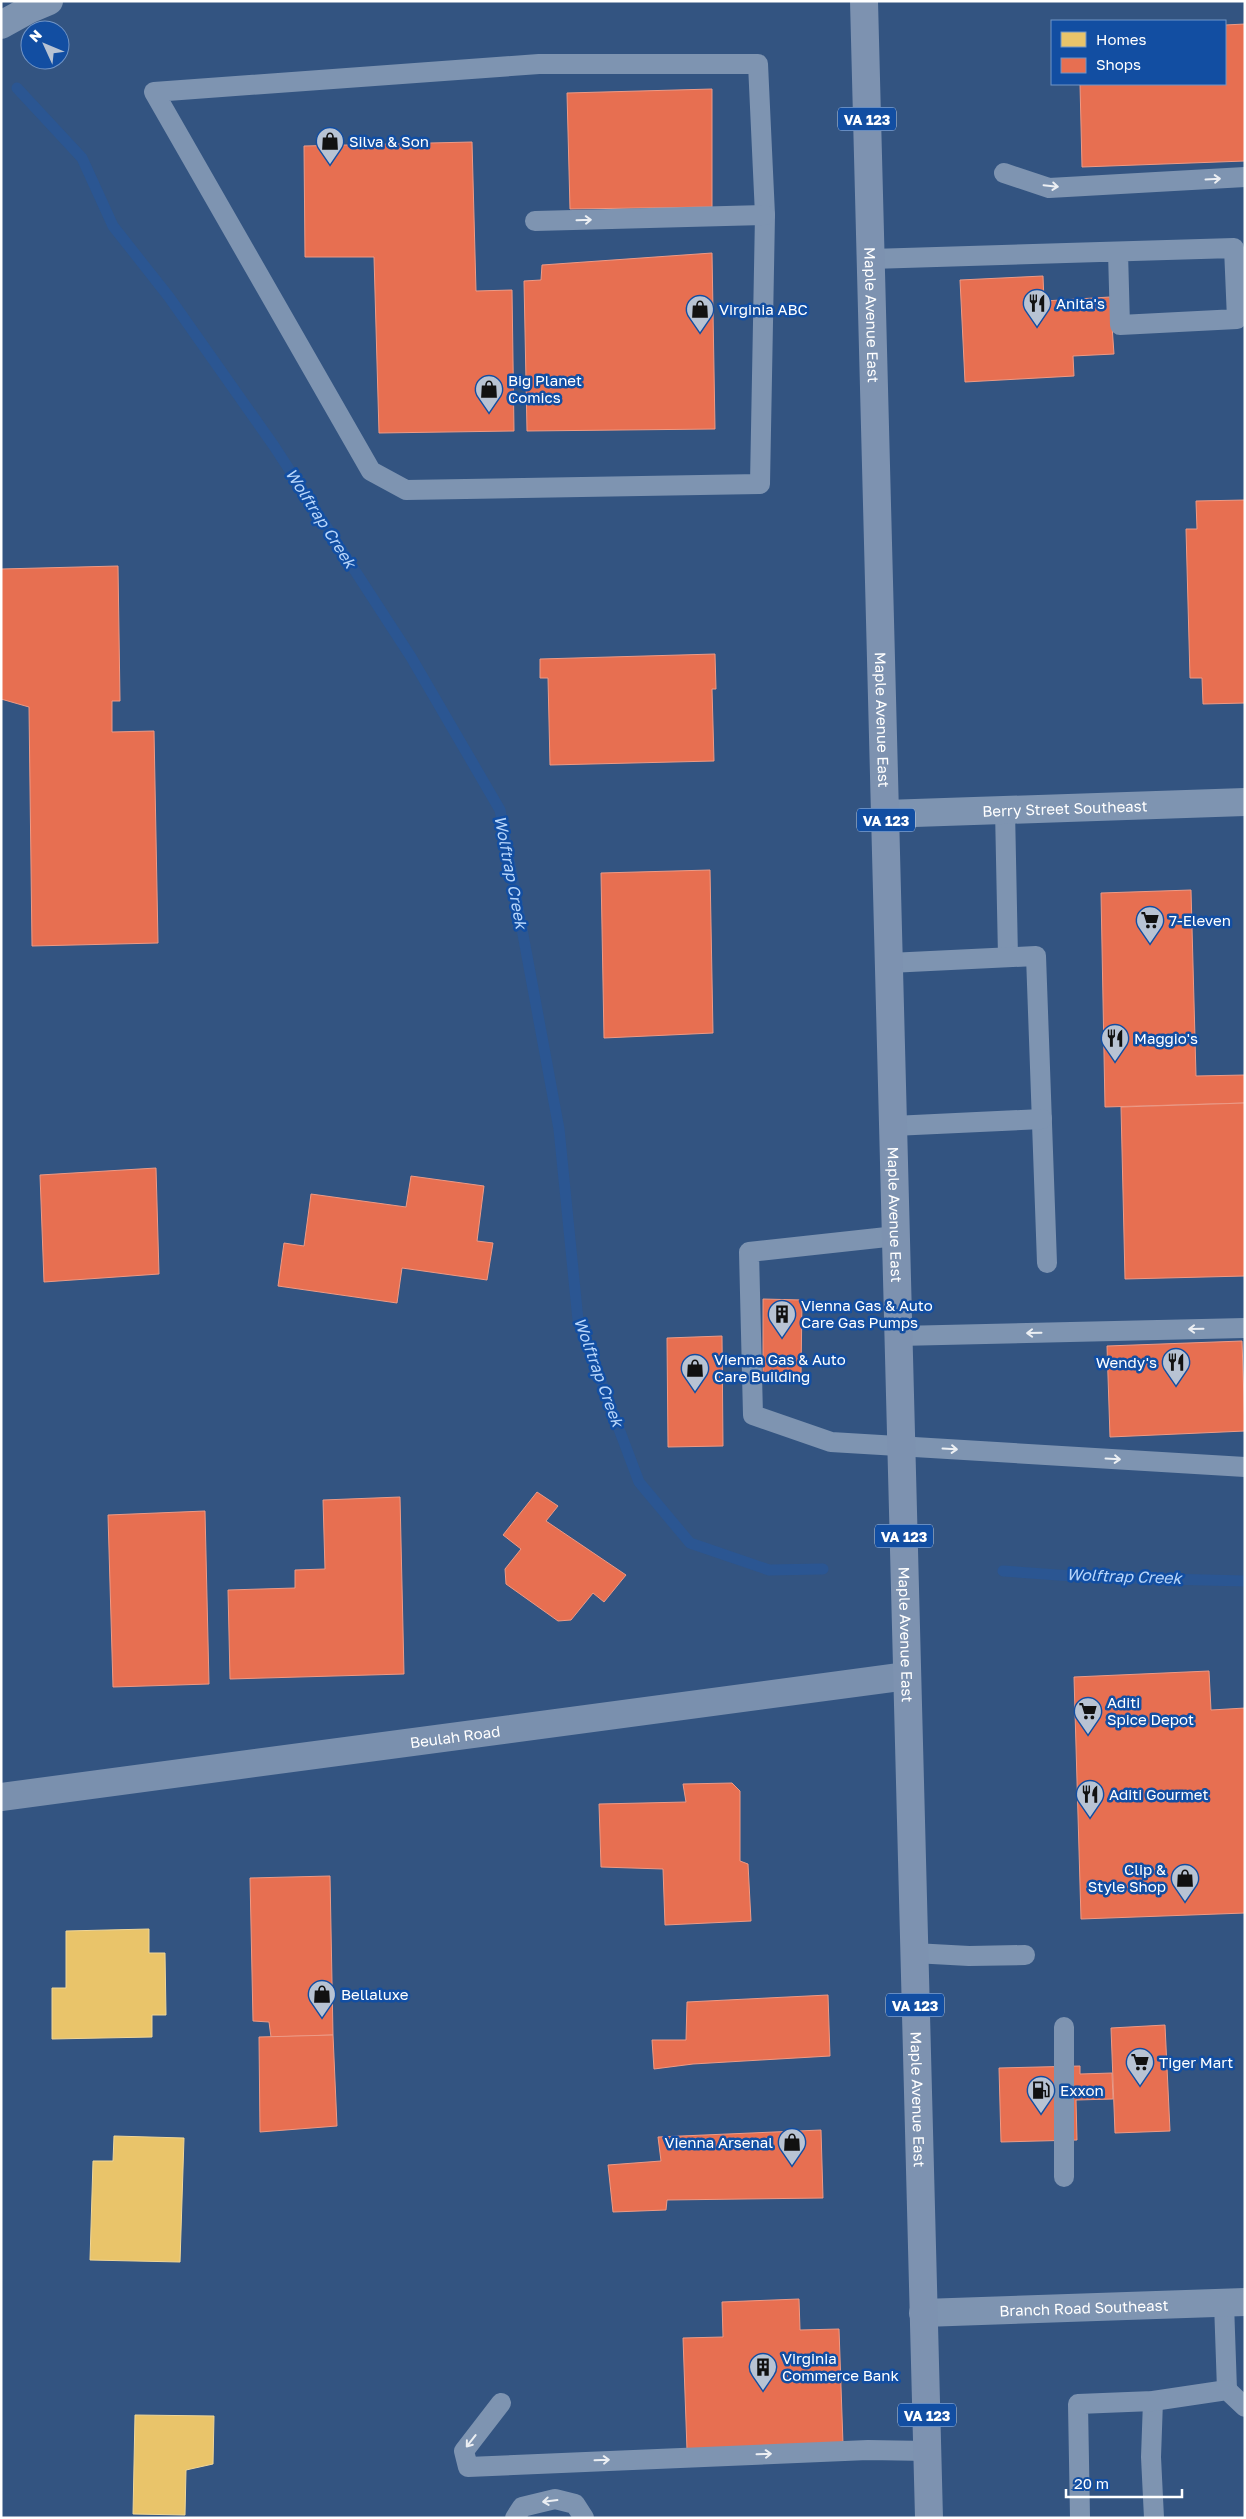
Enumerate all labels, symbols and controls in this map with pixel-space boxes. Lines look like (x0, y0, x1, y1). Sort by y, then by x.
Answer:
north arrow (20, 20, 70, 70)
legend (1051, 20, 1226, 85)
text: N (25, 26, 45, 45)
text: Homes (1096, 30, 1146, 48)
text: Shops (1096, 55, 1141, 73)
road number: VA 123 (838, 108, 896, 130)
shop icon: Silva & Son (315, 126, 345, 165)
place label: Silva & Son (349, 132, 429, 150)
one-way arrow (1204, 175, 1220, 184)
one-way arrow (1042, 181, 1058, 191)
one-way arrow (575, 215, 591, 225)
street label: Maple Avenue East (861, 247, 883, 383)
restaurant icon: Anita's (1022, 288, 1052, 327)
shop icon: Virginia ABC (685, 294, 715, 333)
place label: Anita's (1056, 294, 1105, 312)
place label: Virginia ABC (719, 300, 808, 318)
place label: Big Planet Comics (508, 371, 582, 406)
shop icon: Big Planet Comics (474, 374, 504, 413)
water label: Wolftrap Creek (281, 464, 362, 573)
street label: Maple Avenue East (872, 652, 893, 788)
street label: Berry Street Southeast (982, 796, 1148, 820)
road number: VA 123 (857, 808, 915, 832)
water label: Wolftrap Creek (490, 814, 532, 932)
supermarket icon: 7-Eleven (1135, 905, 1165, 944)
place label: 7-Eleven (1169, 911, 1231, 929)
restaurant icon: Maggio's (1100, 1023, 1130, 1062)
place label: Maggio's (1134, 1029, 1198, 1047)
street label: Maple Avenue East (885, 1146, 906, 1283)
place label: Vienna Gas & Auto Care Gas Pumps (801, 1296, 933, 1331)
building icon: Vienna Gas & Auto Care Gas Pumps (767, 1299, 797, 1338)
water label: Wolftrap Creek (570, 1315, 629, 1431)
one-way arrow (1188, 1324, 1204, 1334)
one-way arrow (1026, 1328, 1042, 1338)
restaurant icon: Wendy's (1161, 1347, 1191, 1386)
place label: Vienna Gas & Auto Care Building (714, 1350, 846, 1385)
shop icon: Vienna Gas & Auto Care Building (680, 1353, 710, 1392)
place label: Wendy's (1096, 1353, 1157, 1371)
one-way arrow (942, 1445, 958, 1454)
one-way arrow (1104, 1454, 1120, 1464)
road number: VA 123 (875, 1524, 933, 1548)
water label: Wolftrap Creek (1066, 1564, 1184, 1588)
street label: Maple Avenue East (895, 1566, 917, 1703)
place label: Aditi Spice Depot (1107, 1693, 1194, 1728)
supermarket icon: Aditi Spice Depot (1073, 1696, 1103, 1735)
street label: Beulah Road (409, 1721, 501, 1751)
restaurant icon: Aditi Gourmet (1075, 1779, 1105, 1818)
place label: Aditi Gourmet (1109, 1785, 1208, 1803)
place label: Clip & Style Shop (1088, 1860, 1166, 1895)
shop icon: Clip & Style Shop (1170, 1863, 1200, 1902)
shop icon: Bellaluxe (307, 1979, 337, 2018)
place label: Bellaluxe (341, 1985, 409, 2003)
road number: VA 123 (886, 1994, 944, 2016)
street label: Maple Avenue East (907, 2031, 929, 2167)
supermarket icon: Tiger Mart (1125, 2047, 1155, 2086)
place label: Tiger Mart (1159, 2053, 1233, 2071)
fuel station icon: Exxon (1026, 2075, 1056, 2114)
place label: Exxon (1060, 2081, 1104, 2099)
shop icon: Vienna Arsenal (777, 2127, 807, 2166)
place label: Vienna Arsenal (665, 2133, 773, 2151)
street label: Branch Road Southeast (999, 2296, 1169, 2319)
place label: Virginia Commerce Bank (782, 2349, 900, 2384)
building icon: Virginia Commerce Bank (748, 2352, 778, 2391)
road number: VA 123 (898, 2404, 956, 2426)
one-way arrow (466, 2435, 477, 2448)
one-way arrow (756, 2449, 772, 2459)
one-way arrow (593, 2456, 609, 2465)
scale bar (1066, 2466, 1182, 2498)
text: 20 m (1074, 2474, 1109, 2492)
one-way arrow (543, 2496, 559, 2506)

